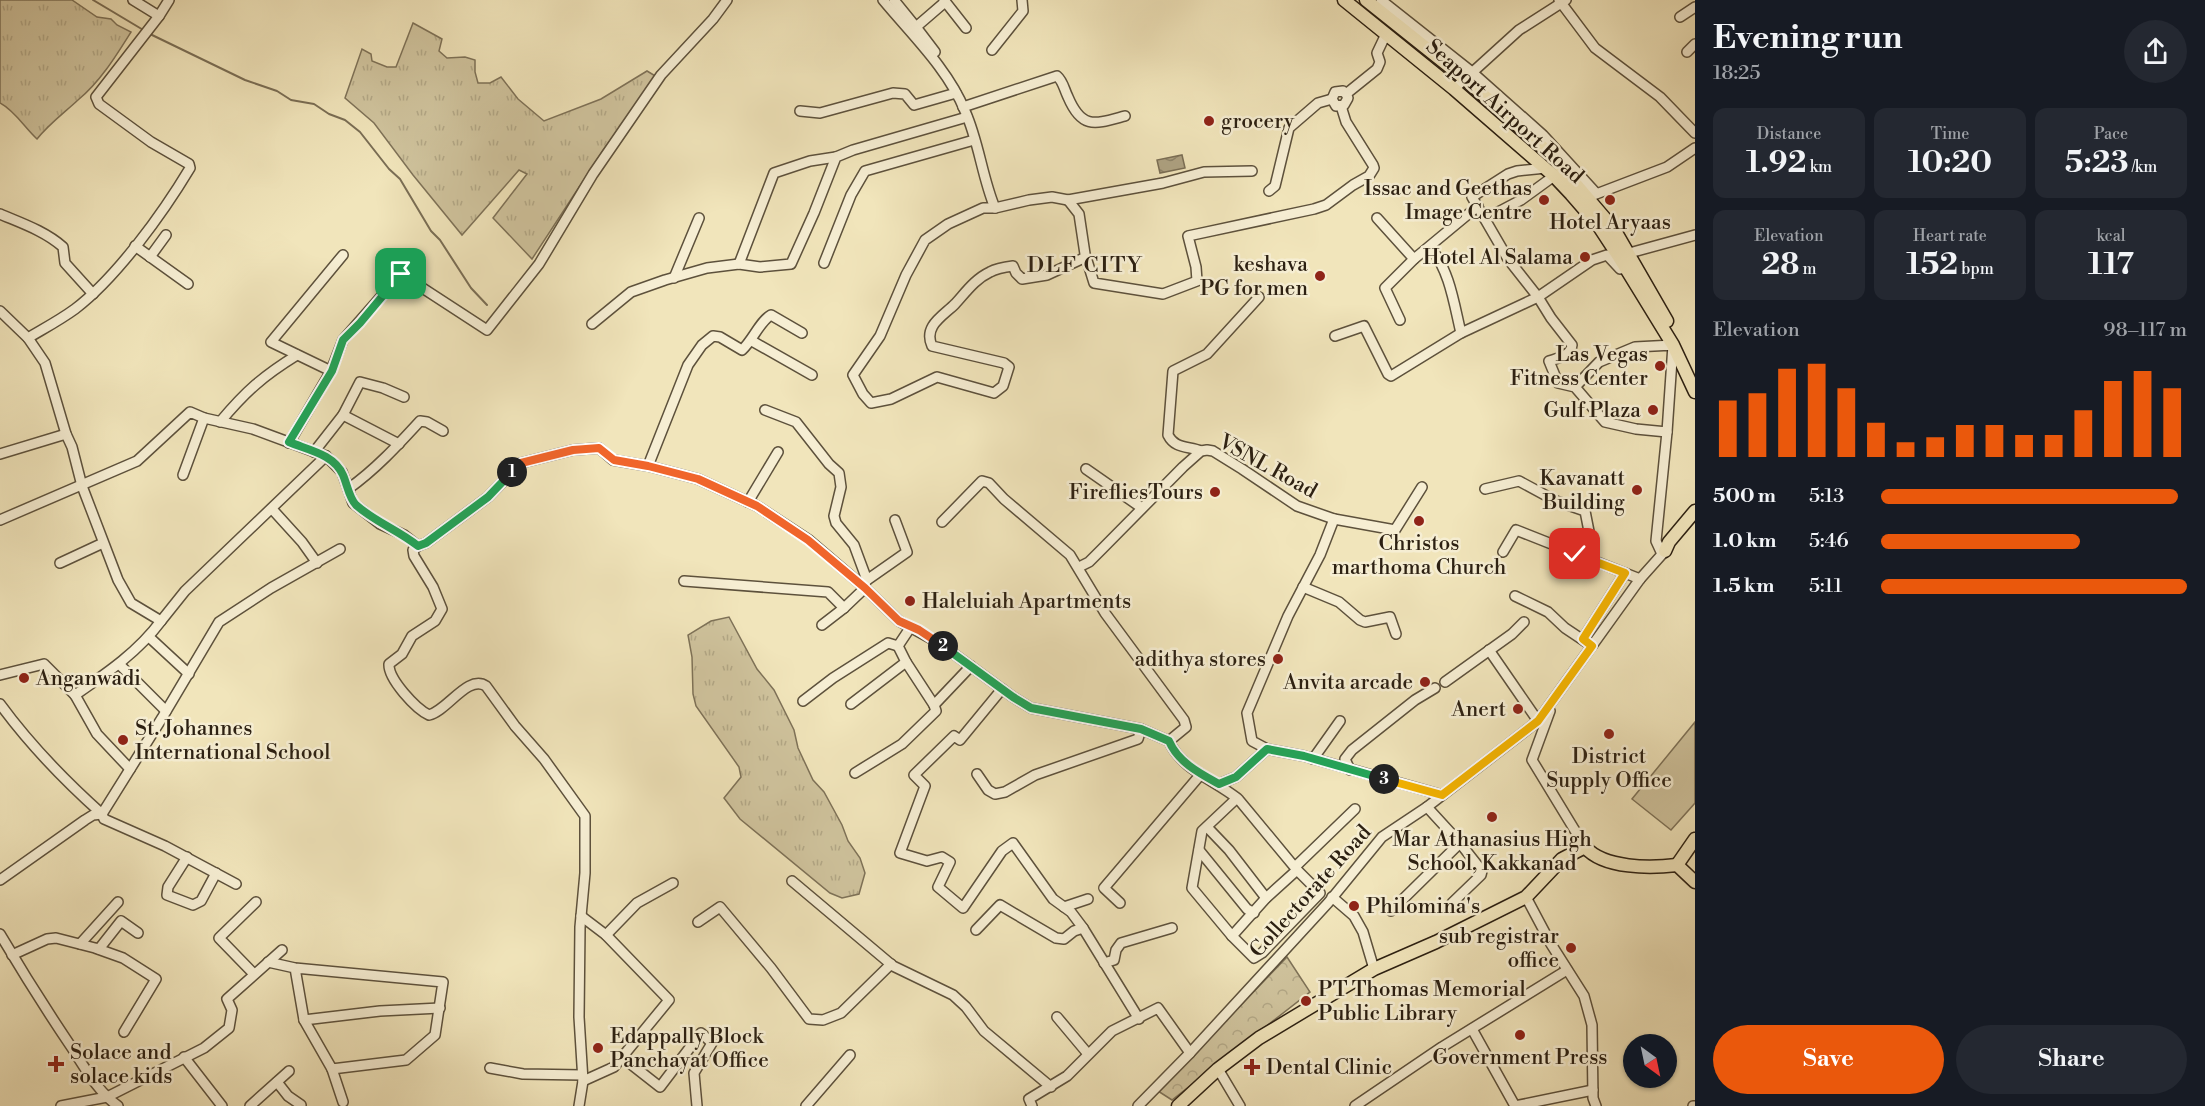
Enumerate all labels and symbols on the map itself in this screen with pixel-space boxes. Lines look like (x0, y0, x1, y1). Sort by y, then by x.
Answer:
street label: Seaport Airport Road (1420, 34, 1589, 190)
place label: grocery (1221, 109, 1295, 135)
marker: grocery (1202, 114, 1216, 128)
place label: Issac and Geethas Image Centre (1364, 176, 1532, 226)
marker: Issac and Geethas Image Centre (1537, 193, 1551, 207)
marker: Hotel Aryaas (1603, 193, 1617, 207)
place label: Hotel Aryaas (1549, 210, 1671, 236)
place label: Hotel Al Salama (1423, 245, 1573, 271)
pin (375, 248, 426, 299)
marker: Hotel Al Salama (1578, 250, 1592, 264)
district label: DLF CITY (1027, 252, 1143, 279)
place label: keshava PG for men (1200, 252, 1308, 302)
marker: keshava PG for men (1313, 269, 1327, 283)
place label: Las Vegas Fitness Center (1510, 342, 1648, 392)
marker: Las Vegas Fitness Center (1653, 359, 1667, 373)
place label: Gulf Plaza (1543, 398, 1641, 424)
marker: Gulf Plaza (1646, 403, 1660, 417)
street label: VSNL Road (1213, 429, 1321, 505)
pin: 1 (497, 457, 527, 487)
place label: Kavanatt Building (1539, 466, 1626, 516)
place label: FirefliesTours (1069, 480, 1203, 506)
marker: Kavanatt Building (1630, 483, 1644, 497)
marker: FirefliesTours (1208, 485, 1222, 499)
marker: Christos marthoma Church (1412, 514, 1426, 528)
pin (1549, 528, 1600, 579)
place label: Christos marthoma Church (1332, 531, 1507, 581)
place label: Haleluiah Apartments (922, 589, 1131, 615)
marker: Haleluiah Apartments (903, 594, 917, 608)
pin: 2 (928, 631, 958, 661)
place label: adithya stores (1135, 647, 1266, 673)
marker: adithya stores (1271, 652, 1285, 666)
place label: Anganwadi (35, 666, 141, 692)
place label: Anvita arcade (1282, 670, 1413, 696)
marker: Anganwadi (17, 671, 31, 685)
marker: Anvita arcade (1418, 675, 1432, 689)
place label: Anert (1450, 697, 1507, 723)
marker: Anert (1511, 702, 1525, 716)
place label: St. Johannes International School (135, 716, 331, 766)
marker: District Supply Office (1602, 727, 1616, 741)
marker: St. Johannes International School (116, 733, 130, 747)
place label: District Supply Office (1546, 744, 1672, 794)
pin: 3 (1369, 764, 1399, 794)
marker: Mar Athanasius High School, Kakkanad (1485, 810, 1499, 824)
street label: Collectorate Road (1244, 820, 1377, 963)
place label: Mar Athanasius High School, Kakkanad (1392, 827, 1592, 877)
place label: Philomina's (1366, 894, 1480, 920)
marker: Philomina's (1347, 899, 1361, 913)
place label: sub registrar office (1439, 924, 1559, 974)
marker: sub registrar office (1564, 941, 1578, 955)
place label: PT Thomas Memorial Public Library (1318, 977, 1526, 1027)
marker: PT Thomas Memorial Public Library (1299, 994, 1313, 1008)
place label: Edappally Block Panchayat Office (610, 1024, 769, 1074)
marker: Government Press (1513, 1028, 1527, 1042)
north arrow (1623, 1034, 1677, 1088)
place label: Solace and solace kids (70, 1040, 172, 1090)
marker: Edappally Block Panchayat Office (591, 1041, 605, 1055)
place label: Government Press (1432, 1045, 1608, 1071)
marker: Solace and solace kids (47, 1055, 65, 1073)
place label: Dental Clinic (1266, 1055, 1392, 1081)
marker: Dental Clinic (1243, 1058, 1261, 1076)

